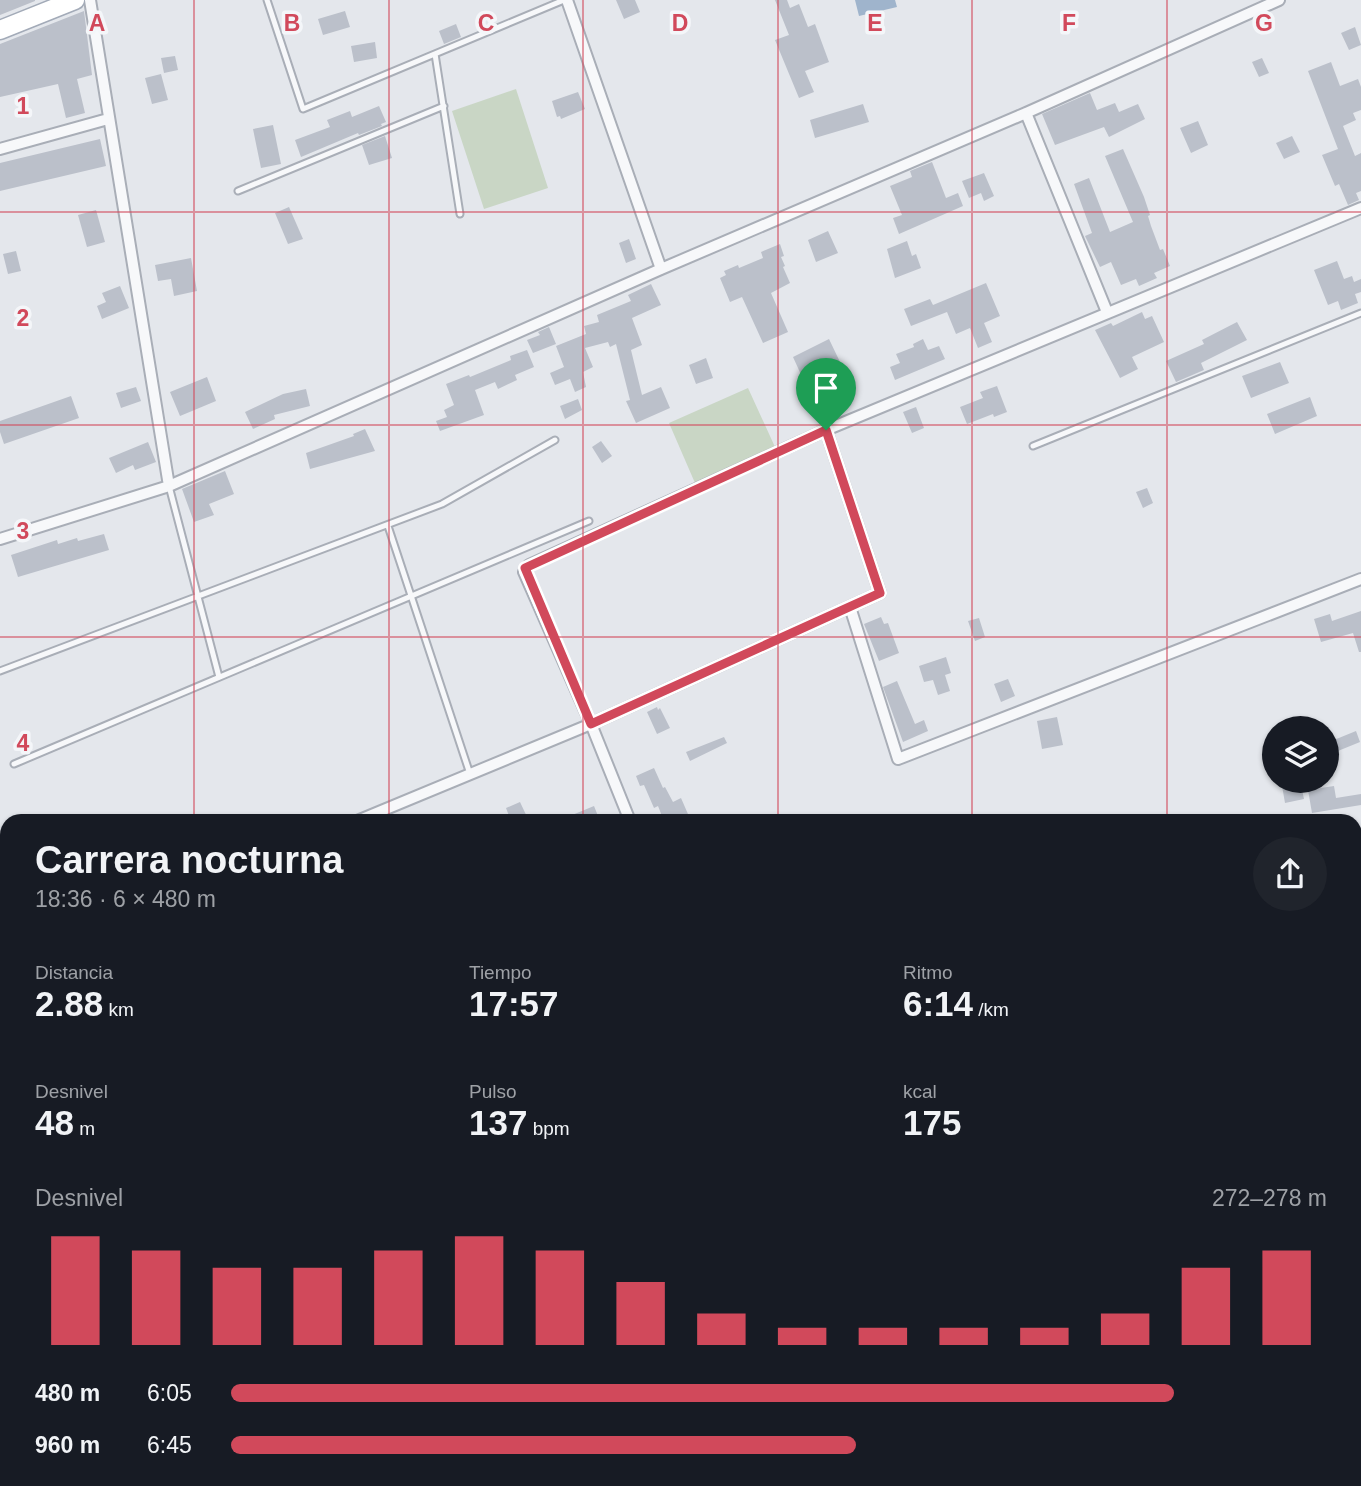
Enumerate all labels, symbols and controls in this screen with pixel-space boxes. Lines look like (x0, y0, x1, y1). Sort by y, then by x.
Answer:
text: A (89, 10, 105, 36)
text: B (284, 10, 300, 36)
text: C (478, 10, 494, 36)
text: D (672, 10, 688, 36)
text: E (867, 10, 883, 36)
text: F (1062, 10, 1076, 36)
text: G (1255, 10, 1273, 36)
text: 1 (17, 93, 30, 119)
text: 2 (17, 305, 29, 331)
pin (796, 358, 856, 430)
icon: arrive (807, 369, 845, 407)
text: 3 (17, 518, 29, 544)
map controls (1262, 716, 1339, 793)
button: layers (1262, 716, 1339, 793)
text: 4 (17, 730, 30, 756)
button: share (1253, 837, 1327, 911)
text: Carrera nocturna (35, 839, 343, 881)
text: 18:36 · 6 × 480 m (35, 886, 216, 912)
text: Distancia (35, 962, 113, 983)
text: Tiempo (469, 962, 532, 983)
text: Ritmo (903, 962, 953, 983)
text: 2.88 (35, 984, 103, 1023)
text: 17:57 (469, 984, 559, 1023)
text: 6:14 (903, 984, 973, 1023)
text: km (103, 999, 134, 1020)
text: /km (973, 999, 1009, 1020)
text: Desnivel (35, 1081, 108, 1102)
text: Pulso (469, 1081, 517, 1102)
text: kcal (903, 1081, 937, 1102)
text: 48 (35, 1103, 74, 1142)
text: 137 (469, 1103, 527, 1142)
text: 175 (903, 1103, 961, 1142)
text: m (74, 1118, 95, 1139)
text: bpm (527, 1118, 570, 1139)
text: Desnivel (35, 1185, 123, 1211)
text: 272–278 m (1212, 1185, 1327, 1211)
text: 480 m (35, 1380, 100, 1406)
text: 6:05 (147, 1380, 192, 1406)
text: 960 m (35, 1432, 100, 1458)
text: 6:45 (147, 1432, 192, 1458)

